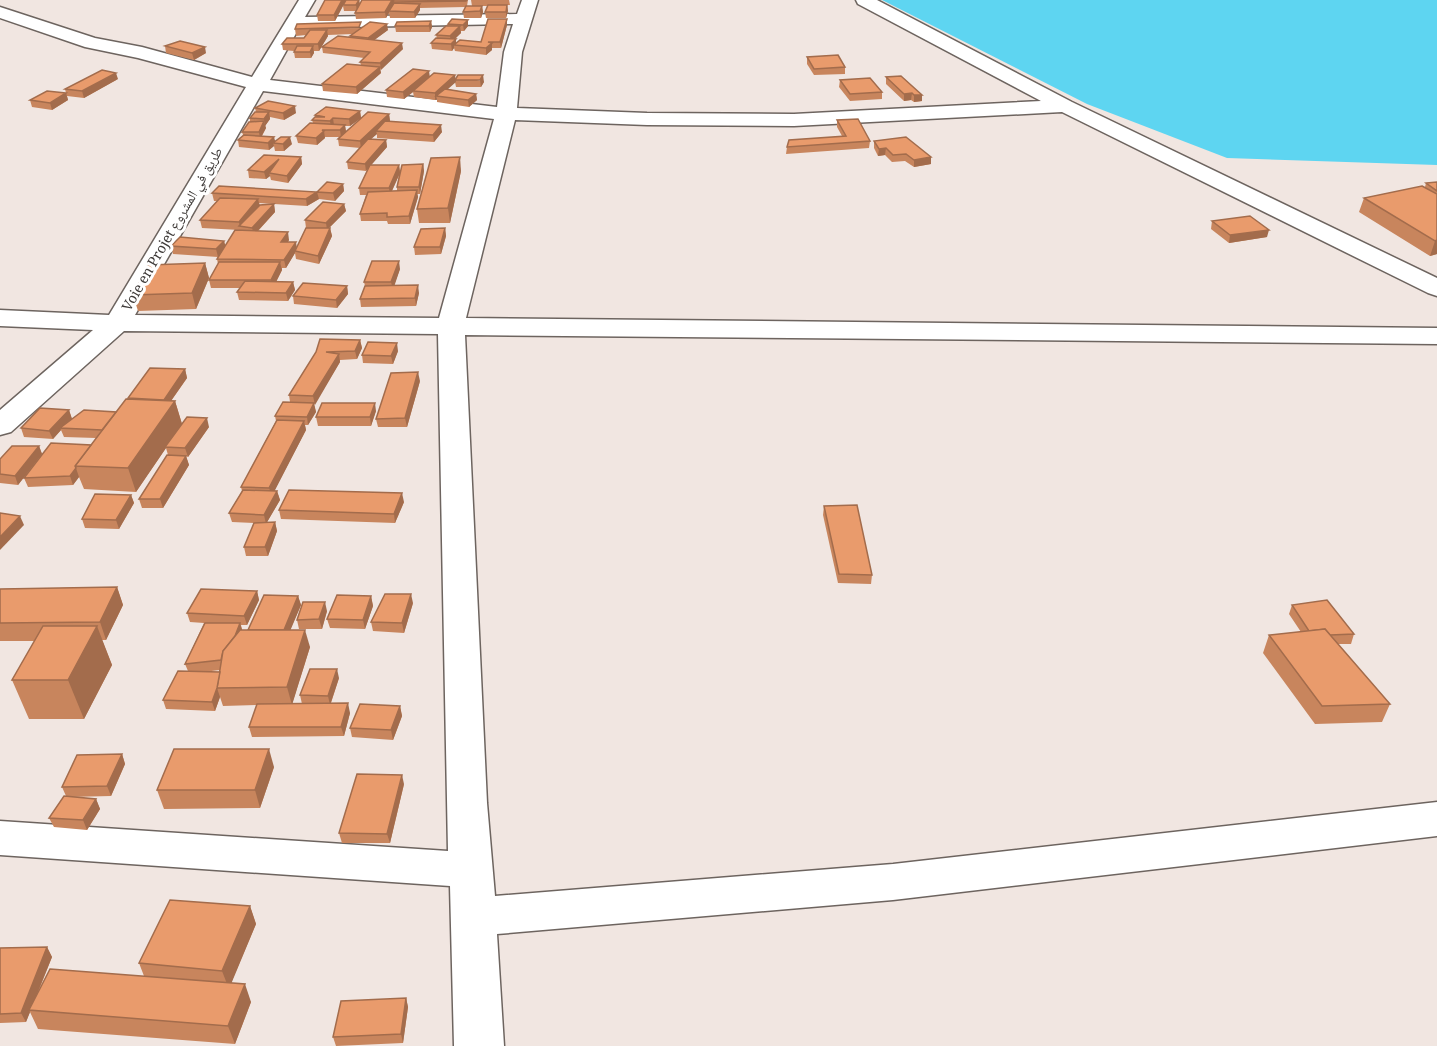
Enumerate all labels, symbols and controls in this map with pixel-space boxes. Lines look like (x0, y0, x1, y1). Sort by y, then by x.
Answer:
street label: Voie en Projet طريق في المشروع (117, 143, 231, 317)

